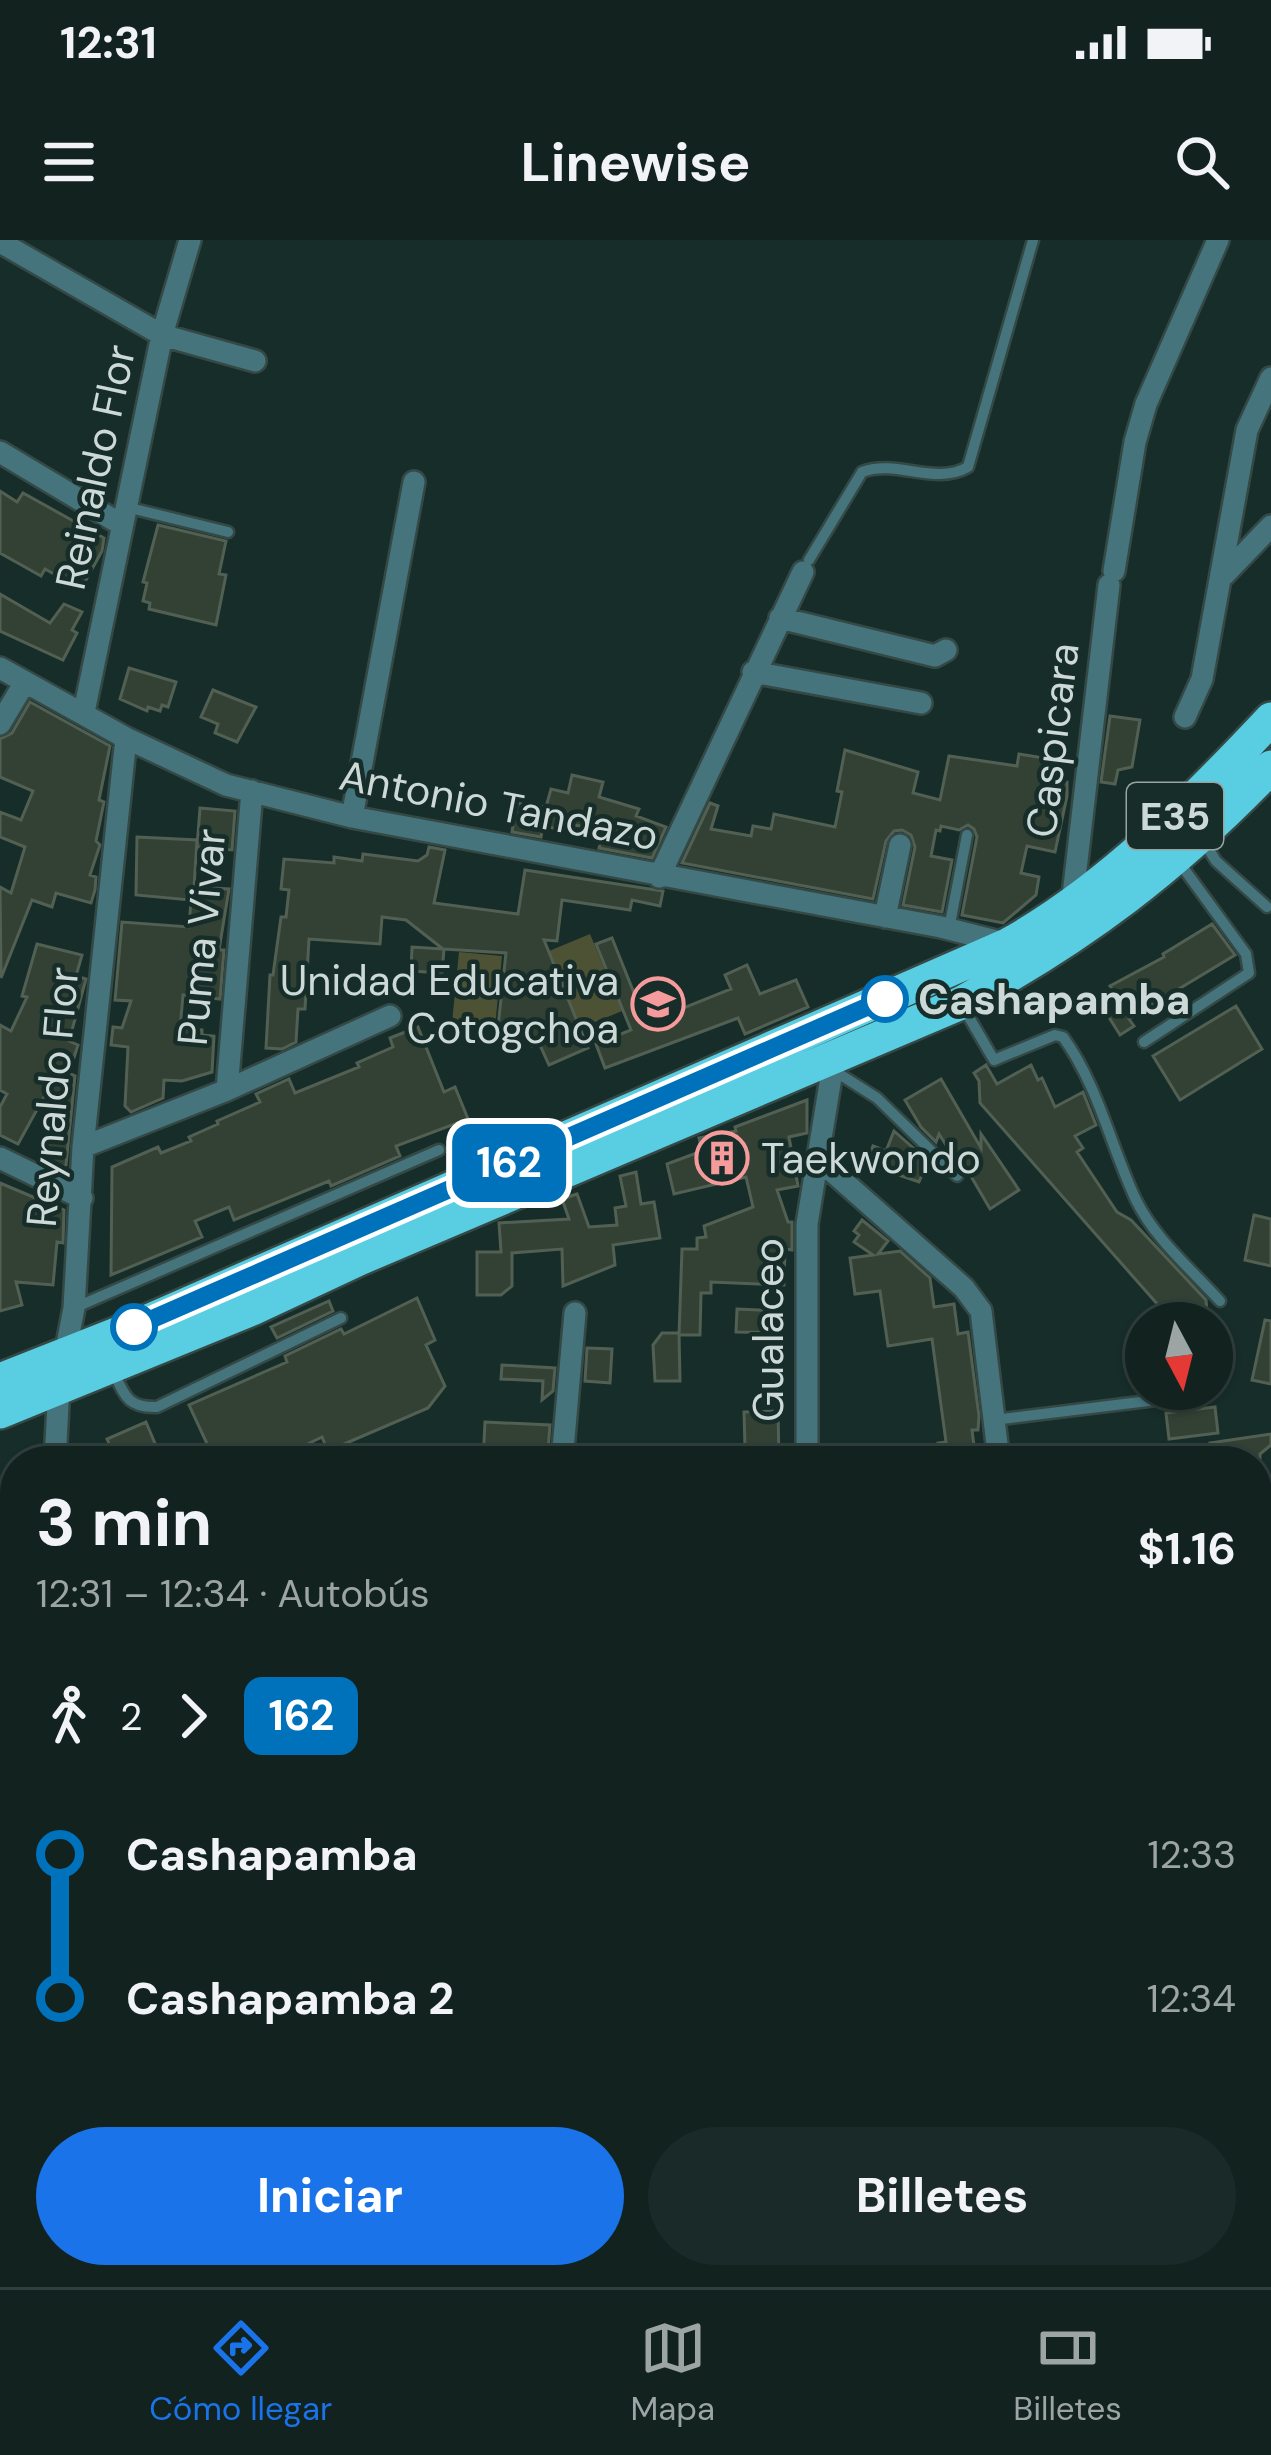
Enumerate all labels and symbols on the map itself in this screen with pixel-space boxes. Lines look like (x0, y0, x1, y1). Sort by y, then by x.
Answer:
street label: Reinaldo Flor (43, 340, 148, 594)
street label: Caspicara (1013, 640, 1092, 841)
street label: Antonio Tandazo (335, 748, 663, 863)
road number: E35 (1127, 783, 1223, 849)
street label: Puma Vivar (165, 826, 238, 1048)
place label: Unidad Educativa Cotogchoa (280, 953, 619, 1056)
street label: Reynaldo Flor (14, 965, 91, 1229)
place label: Cashapamba (918, 972, 1190, 1027)
school or university icon: Unidad Educativa Cotogchoa (630, 976, 686, 1032)
marker: Cashapamba (863, 977, 907, 1021)
line badge: 162 (440, 1124, 578, 1202)
building icon: Taekwondo (694, 1130, 750, 1186)
place label: Taekwondo (761, 1131, 981, 1186)
street label: Gualaceo (741, 1238, 796, 1422)
north arrow (1125, 1302, 1233, 1410)
unlabelled marker (112, 1305, 156, 1349)

